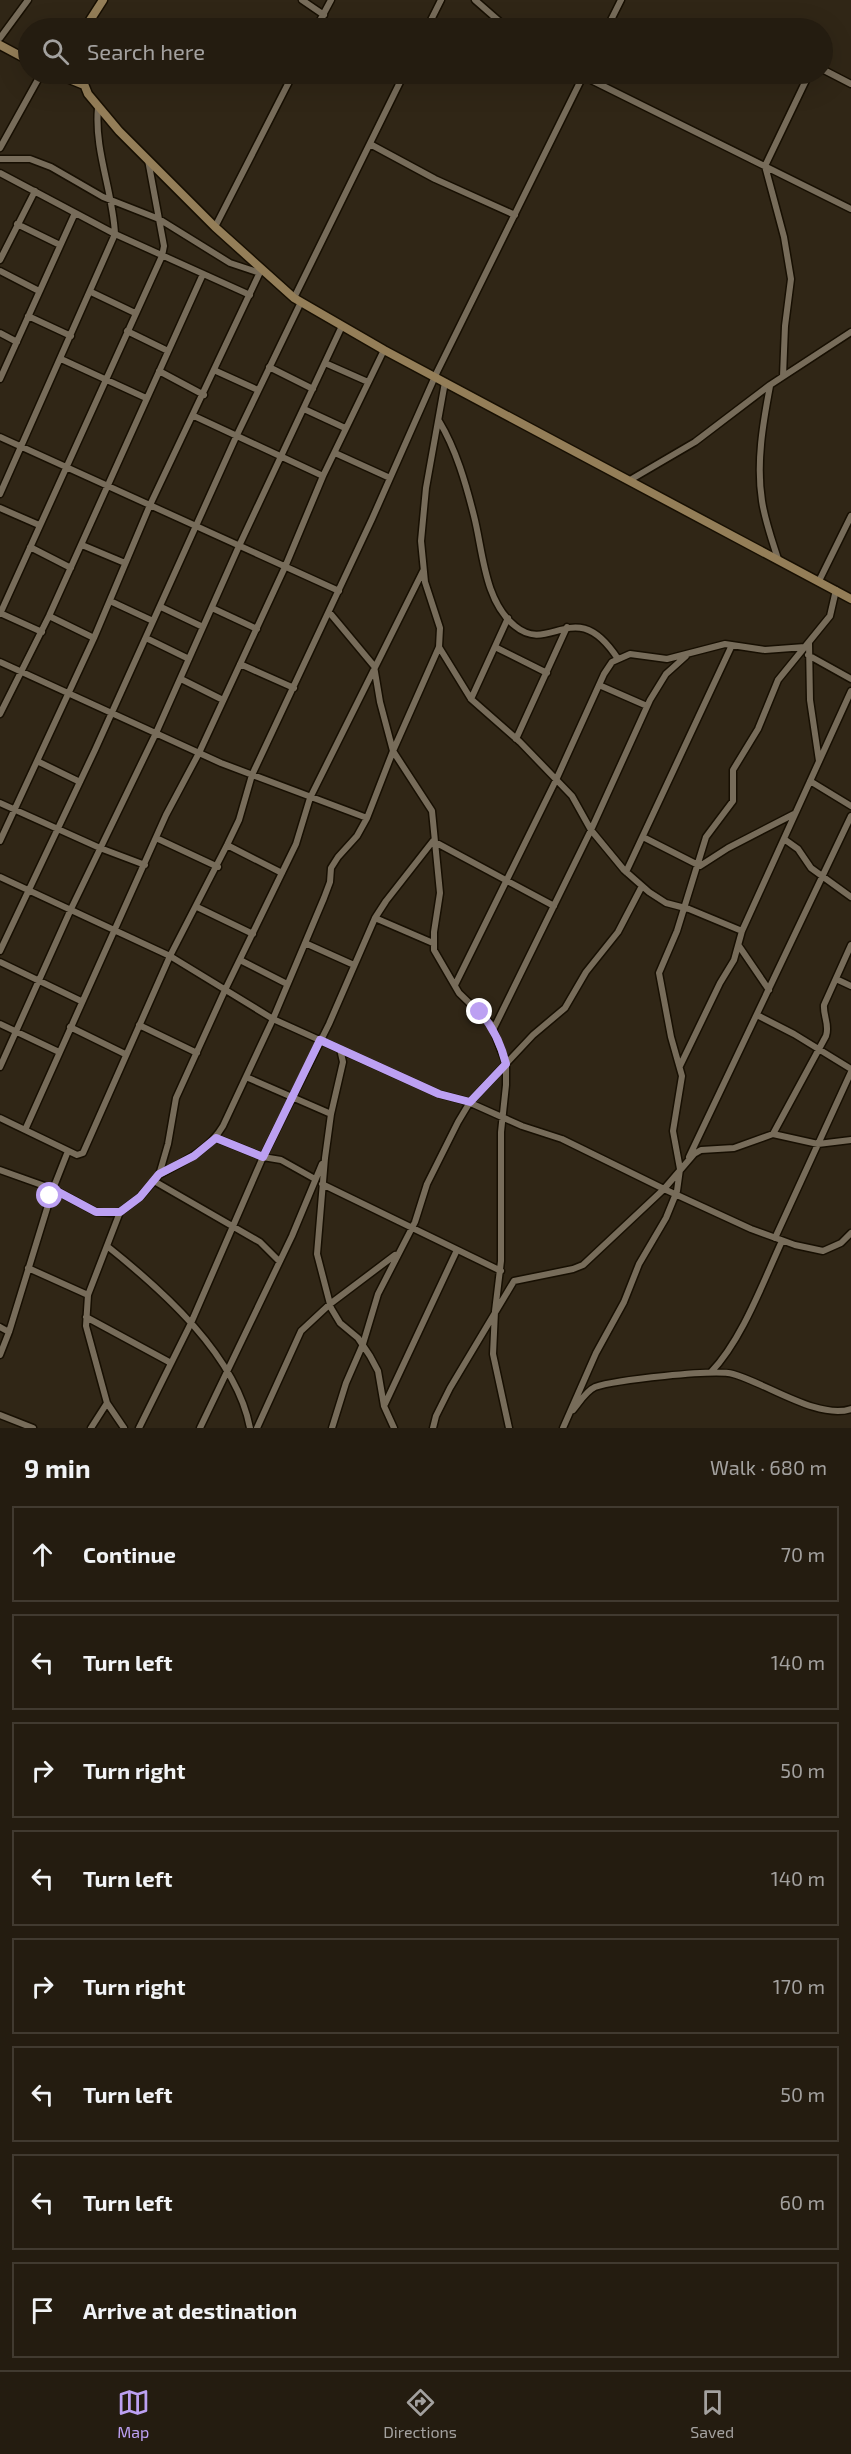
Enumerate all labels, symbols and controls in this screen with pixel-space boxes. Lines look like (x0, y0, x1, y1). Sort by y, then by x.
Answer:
search box (18, 18, 833, 84)
icon: search (39, 35, 72, 68)
text: Search here (87, 38, 205, 64)
route end (466, 998, 492, 1024)
route start (36, 1182, 62, 1208)
text: 9 min (24, 1452, 91, 1483)
text: Walk · 680 m (710, 1455, 827, 1479)
icon: ahead (26, 1538, 59, 1571)
text: Continue (83, 1541, 176, 1567)
text: 70 m (781, 1542, 825, 1566)
icon: left (26, 1646, 59, 1679)
text: Turn left (83, 1649, 172, 1675)
text: 140 m (771, 1650, 825, 1674)
icon: right (26, 1754, 59, 1787)
text: Turn right (83, 1757, 185, 1783)
text: 50 m (780, 1758, 825, 1782)
icon: left (26, 1862, 59, 1895)
text: Turn left (83, 1865, 172, 1891)
text: 140 m (771, 1866, 825, 1890)
icon: right (26, 1970, 59, 2003)
text: Turn right (83, 1973, 185, 1999)
text: 170 m (773, 1974, 825, 1998)
icon: left (26, 2078, 59, 2111)
text: Turn left (83, 2081, 172, 2107)
text: 50 m (780, 2082, 825, 2106)
icon: left (26, 2186, 59, 2219)
text: Turn left (83, 2189, 172, 2215)
text: 60 m (780, 2190, 825, 2214)
icon: arrive (26, 2294, 59, 2327)
text: Arrive at destination (83, 2297, 297, 2323)
tab: Map (117, 2386, 150, 2441)
tab: Directions (383, 2386, 457, 2441)
tab: Saved (690, 2386, 734, 2441)

